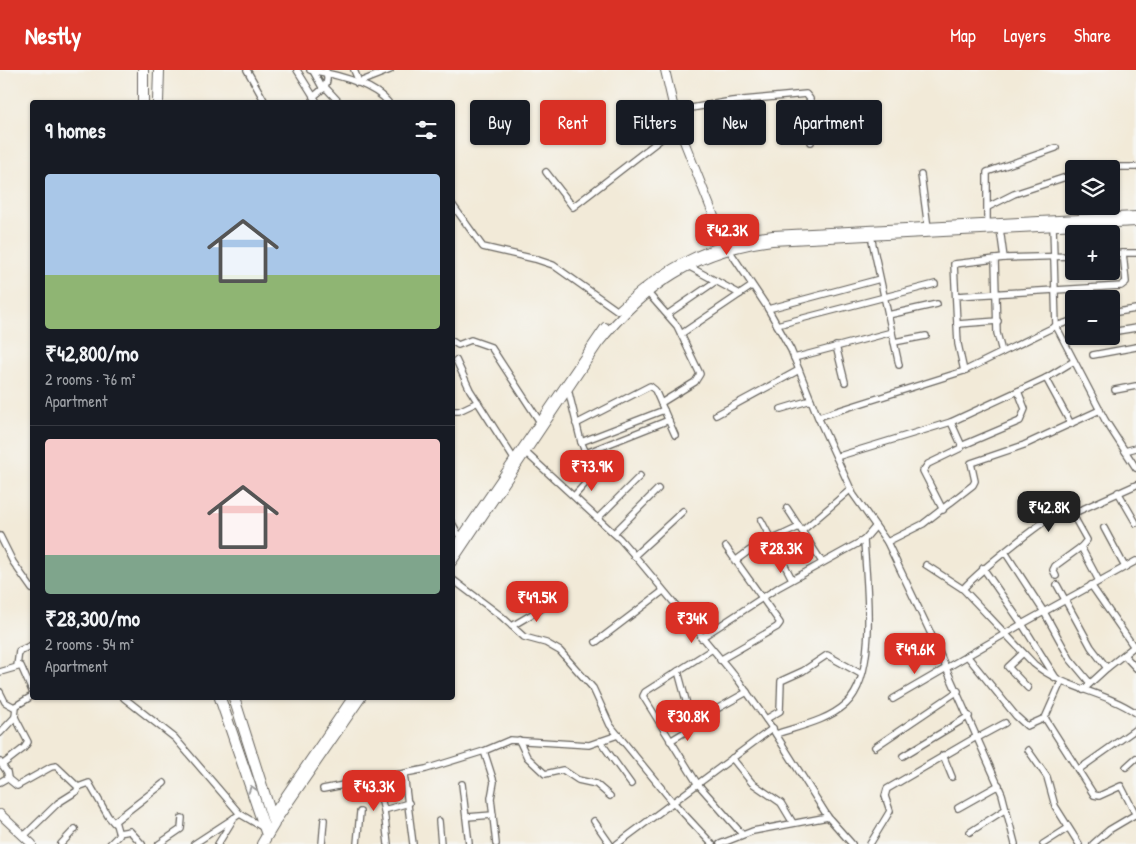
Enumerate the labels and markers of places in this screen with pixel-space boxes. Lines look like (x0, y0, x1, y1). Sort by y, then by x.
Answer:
pin: ₹42.3K (686, 214, 768, 256)
pin: ₹73.9K (551, 450, 633, 492)
pin: ₹42.8K (1008, 490, 1090, 533)
pin: ₹28.3K (740, 532, 822, 574)
pin: ₹49.5K (496, 580, 578, 623)
pin: ₹34K (662, 602, 722, 644)
pin: ₹49.6K (874, 632, 956, 675)
pin: ₹30.8K (647, 700, 729, 742)
pin: ₹43.3K (333, 770, 415, 812)

